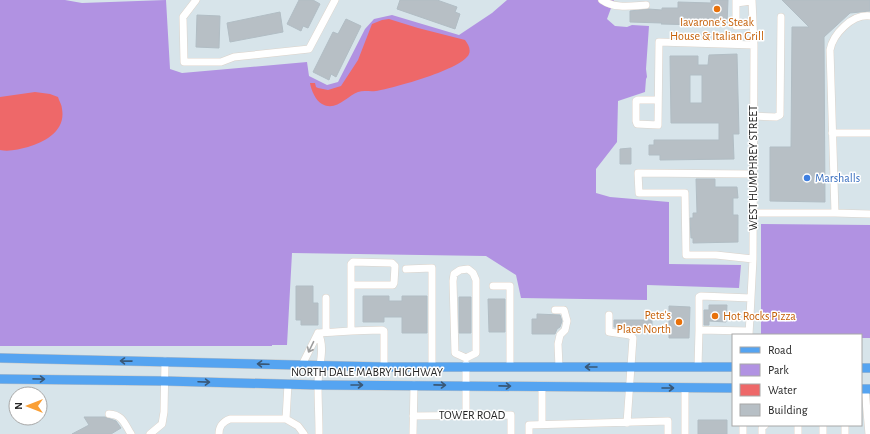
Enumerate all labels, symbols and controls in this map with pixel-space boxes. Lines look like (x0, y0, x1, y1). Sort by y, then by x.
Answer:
marker: Iavarone's Steak House & Italian Grill (712, 4, 722, 14)
place label: Iavarone's Steak House & Italian Grill (670, 16, 764, 42)
street label: WEST HUMPHREY STREET (747, 105, 759, 231)
place label: Marshalls (815, 172, 860, 184)
marker: Marshalls (802, 173, 812, 183)
place label: Pete's Place North (616, 309, 671, 335)
place label: Hot Rocks Pizza (723, 310, 796, 322)
marker: Hot Rocks Pizza (710, 311, 720, 321)
marker: Pete's Place North (674, 317, 684, 327)
legend (732, 334, 862, 426)
one-way arrow (307, 340, 314, 352)
text: Road (768, 344, 792, 356)
one-way arrow (120, 357, 133, 365)
one-way arrow (257, 361, 270, 368)
one-way arrow (585, 363, 598, 371)
text: Park (768, 364, 789, 376)
street label: NORTH DALE MABRY HIGHWAY (291, 366, 444, 378)
one-way arrow (32, 376, 45, 383)
one-way arrow (197, 378, 210, 386)
one-way arrow (350, 381, 363, 389)
one-way arrow (433, 381, 446, 389)
one-way arrow (498, 382, 511, 390)
one-way arrow (661, 384, 674, 392)
text: Water (768, 384, 797, 396)
north arrow (8, 386, 48, 426)
text: N (13, 402, 24, 410)
text: Building (768, 404, 808, 416)
street label: TOWER ROAD (439, 409, 506, 421)

